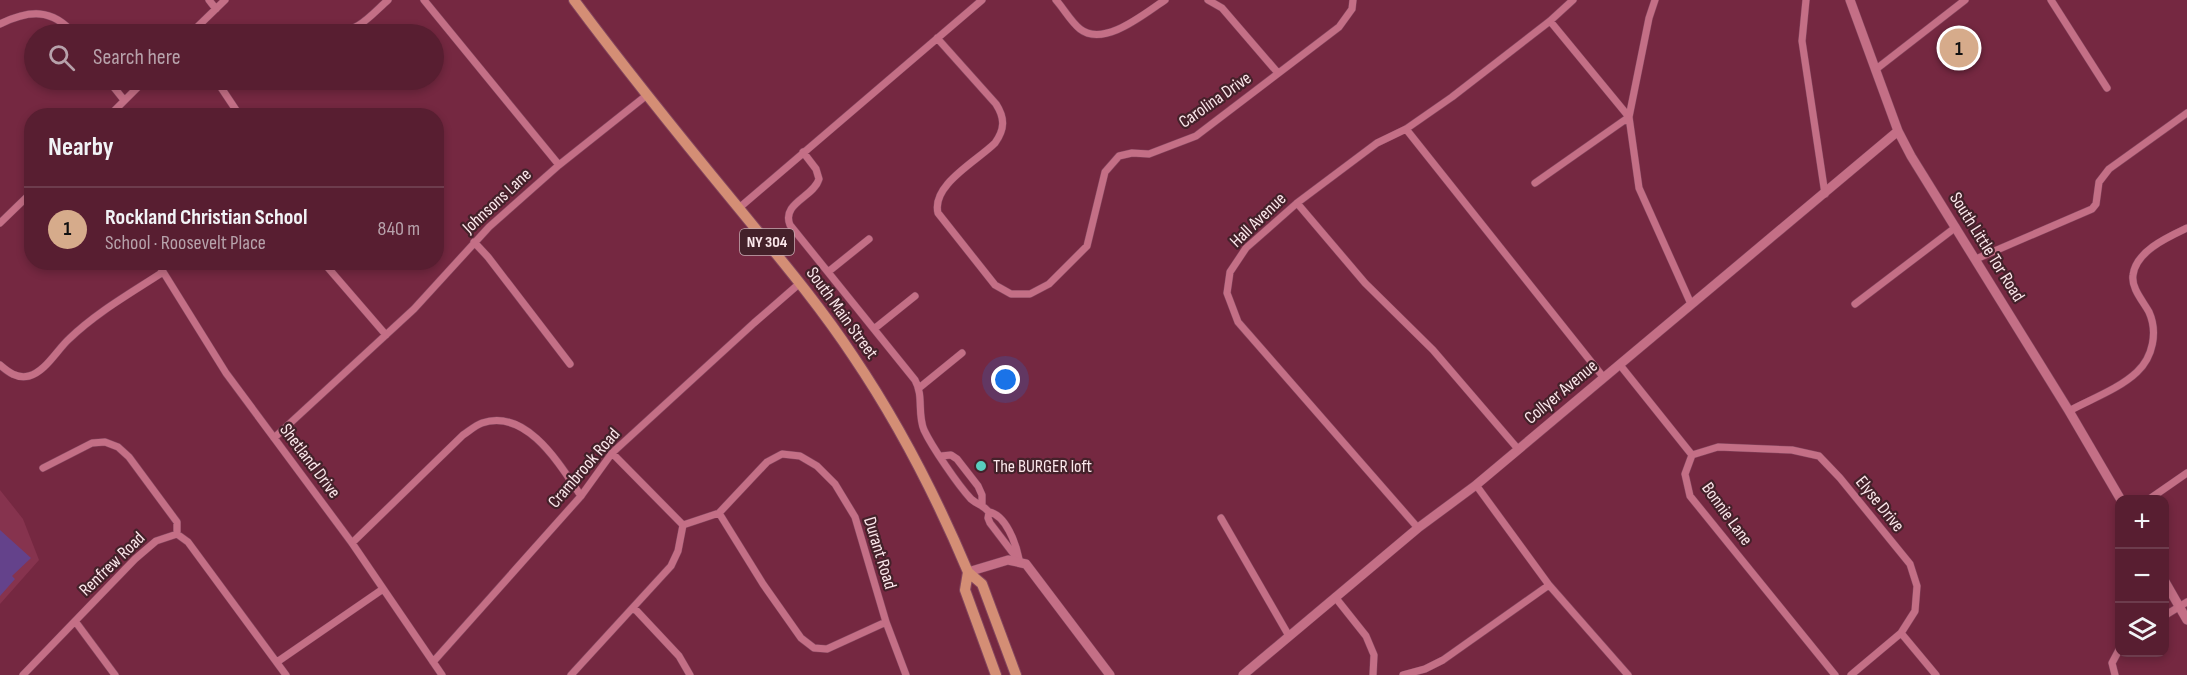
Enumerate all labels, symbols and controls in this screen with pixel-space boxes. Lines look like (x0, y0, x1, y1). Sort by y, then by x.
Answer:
search box (24, 24, 444, 90)
pin: 1 (1940, 26, 1978, 70)
icon: search (45, 41, 78, 74)
text: Search here (93, 44, 180, 71)
street label: Carolina Drive (1175, 67, 1255, 133)
text: Nearby (48, 132, 114, 163)
street label: Johnsons Lane (458, 164, 536, 239)
street label: Hall Avenue (1226, 188, 1290, 252)
street label: South Little Tor Road (1945, 189, 2029, 305)
text: Rockland Christian School (105, 204, 307, 231)
text: 1 (64, 217, 71, 241)
text: 840 m (378, 217, 420, 241)
road number: NY 304 (740, 229, 794, 255)
text: School · Roosevelt Place (105, 231, 266, 255)
street label: South Main Street (802, 263, 883, 363)
street label: Collyer Avenue (1520, 355, 1602, 429)
your location (991, 365, 1020, 394)
street label: Shetland Drive (275, 420, 345, 502)
street label: Crambrook Road (544, 424, 624, 512)
place label: The BURGER loft (993, 456, 1093, 477)
marker: The BURGER loft (974, 459, 988, 473)
street label: Elyse Drive (1851, 472, 1909, 536)
street label: Bonnie Lane (1697, 478, 1757, 550)
map controls (2115, 495, 2169, 657)
button: + (2115, 495, 2169, 549)
street label: Durant Road (859, 514, 901, 592)
street label: Renfrew Road (75, 528, 149, 600)
button: − (2115, 549, 2169, 603)
button: layers (2115, 603, 2169, 657)

